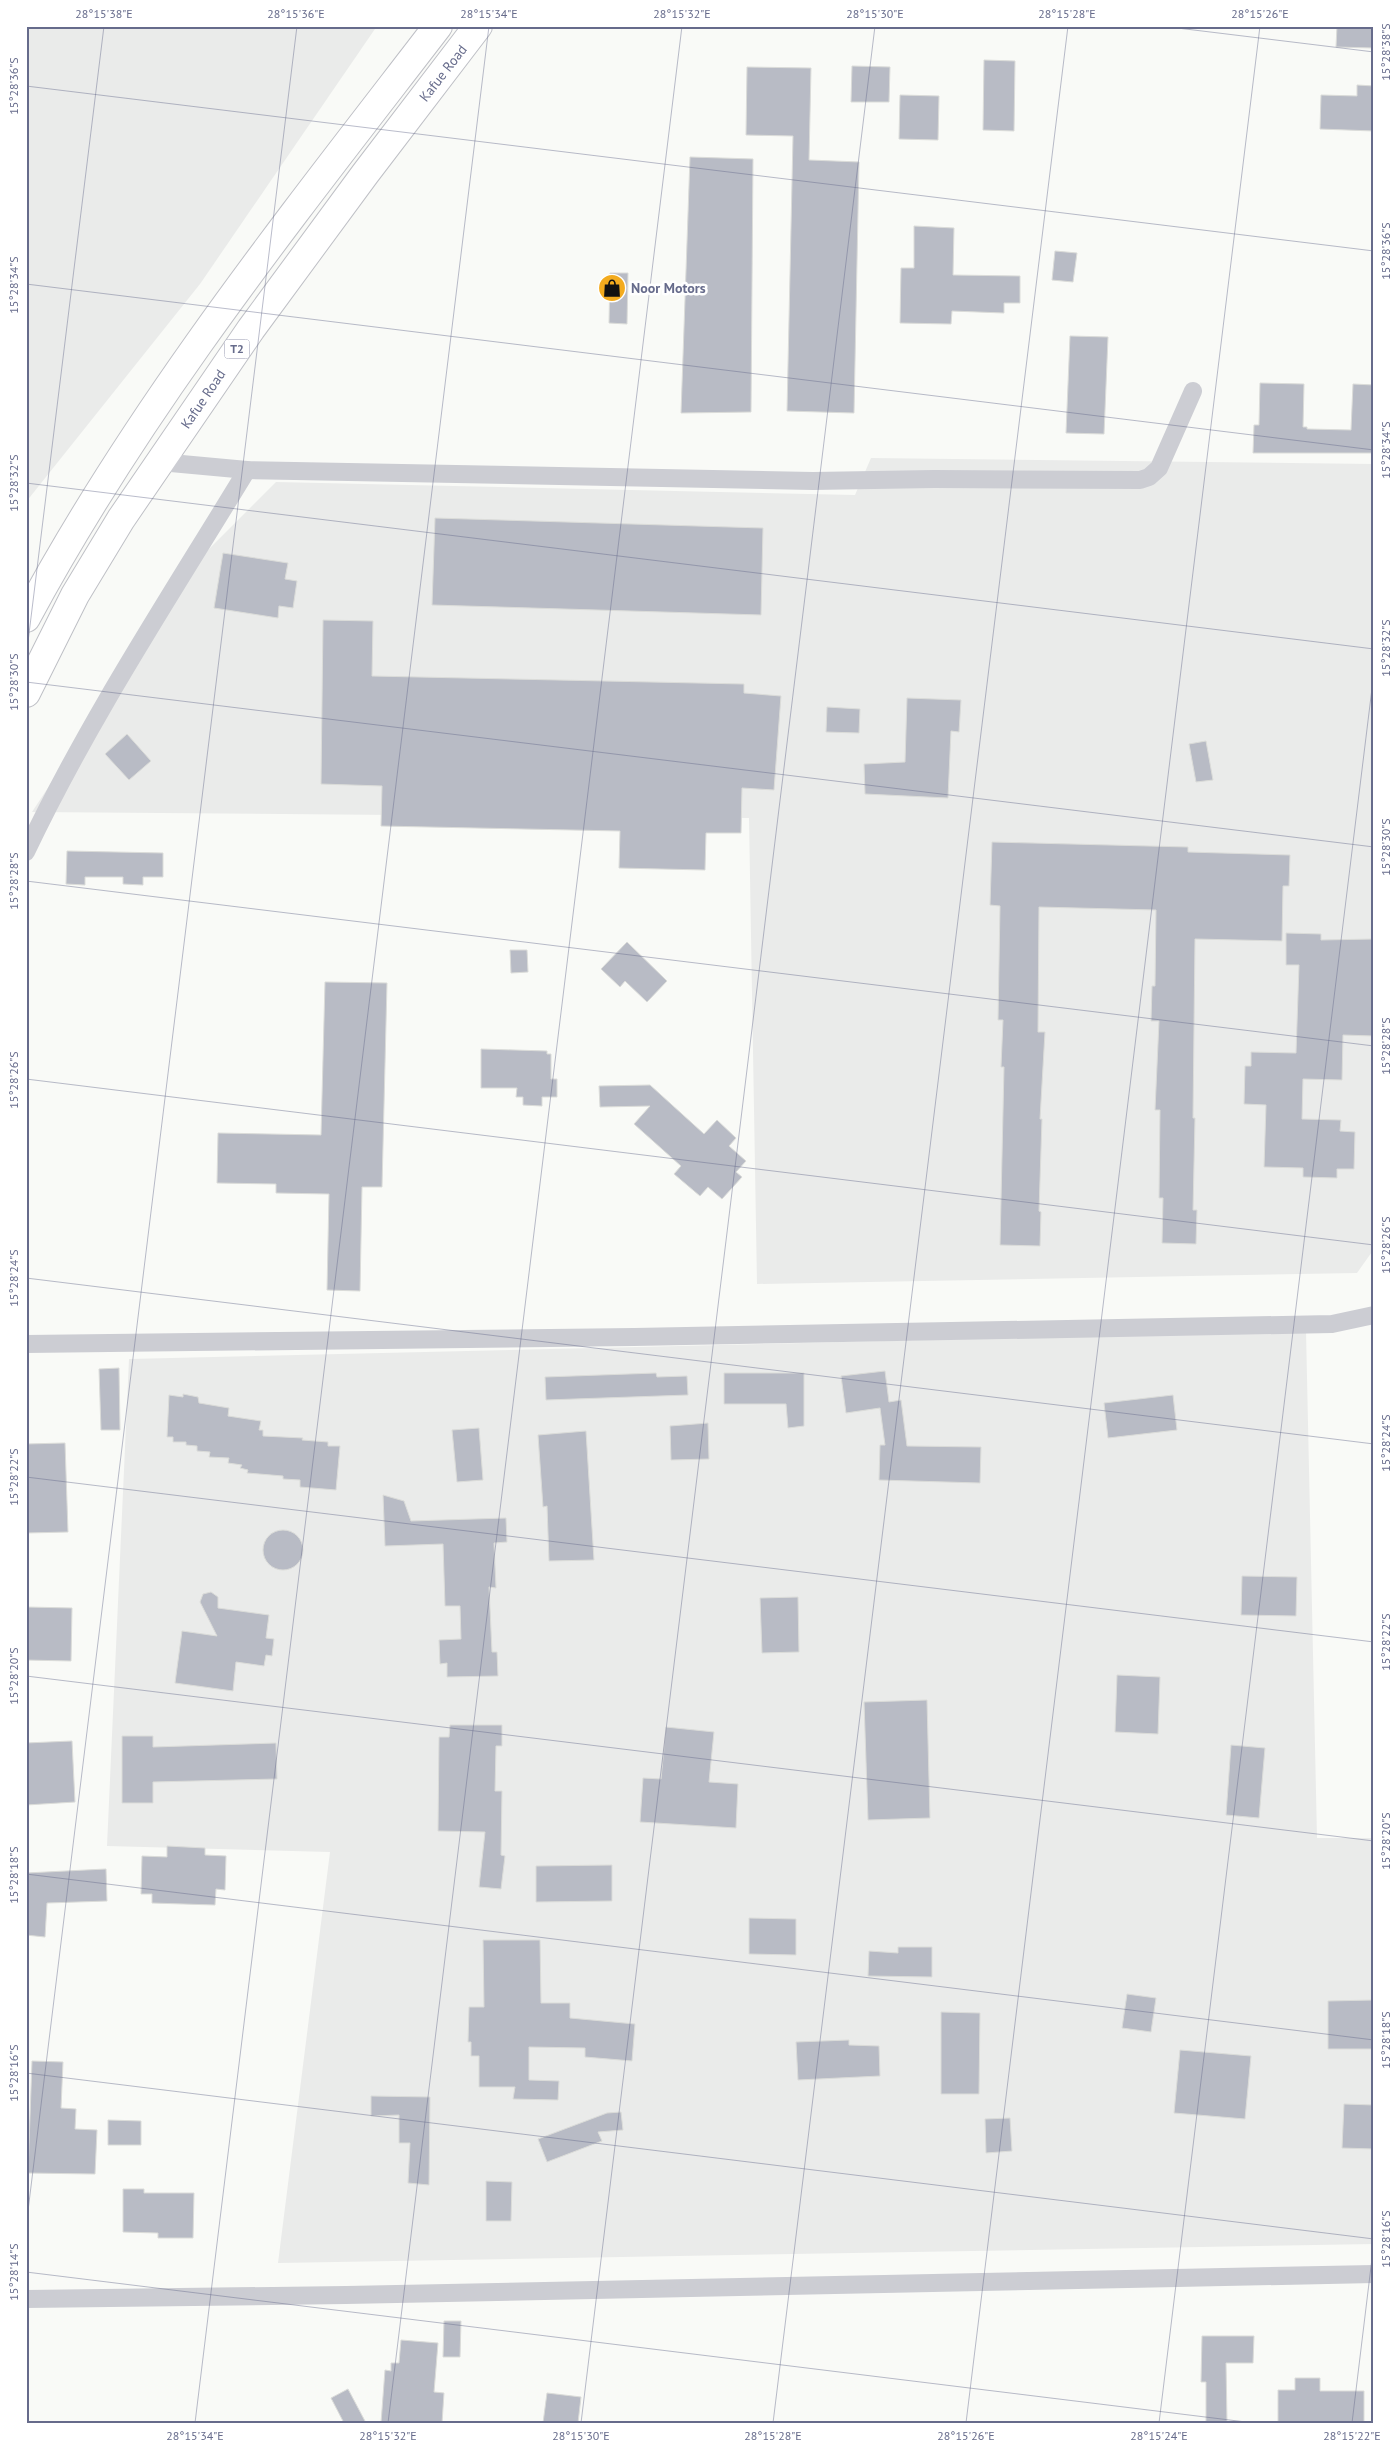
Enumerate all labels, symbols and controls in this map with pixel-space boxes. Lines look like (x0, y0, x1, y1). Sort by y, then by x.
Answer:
text: 28°15'38"E (75, 6, 133, 21)
text: 28°15'36"E (267, 6, 325, 21)
text: 28°15'34"E (460, 6, 518, 21)
text: 28°15'32"E (653, 6, 711, 21)
text: 28°15'30"E (846, 6, 904, 21)
text: 28°15'28"E (1038, 6, 1096, 21)
text: 28°15'26"E (1231, 6, 1289, 21)
text: 15°28'38"S (1378, 23, 1393, 81)
street label: Kafue Road (415, 41, 471, 105)
text: 15°28'36"S (6, 57, 21, 115)
text: 15°28'36"S (1378, 222, 1393, 280)
text: 15°28'34"S (6, 256, 21, 314)
shop icon: Noor Motors (597, 273, 627, 303)
place label: Noor Motors (631, 279, 706, 297)
road number: T2 (224, 339, 250, 358)
street label: Kafue Road (177, 366, 229, 432)
text: 15°28'34"S (1378, 421, 1393, 479)
text: 15°28'32"S (6, 454, 21, 512)
text: 15°28'32"S (1378, 619, 1393, 677)
text: 15°28'30"S (6, 653, 21, 711)
text: 15°28'30"S (1378, 818, 1393, 876)
text: 15°28'28"S (6, 852, 21, 910)
text: 15°28'28"S (1378, 1017, 1393, 1075)
text: 15°28'26"S (6, 1051, 21, 1109)
text: 15°28'26"S (1378, 1216, 1393, 1274)
text: 15°28'24"S (6, 1249, 21, 1307)
text: 15°28'24"S (1378, 1414, 1393, 1472)
text: 15°28'22"S (6, 1448, 21, 1506)
text: 15°28'22"S (1378, 1613, 1393, 1671)
text: 15°28'20"S (6, 1647, 21, 1705)
text: 15°28'20"S (1378, 1812, 1393, 1870)
text: 15°28'18"S (6, 1846, 21, 1904)
text: 15°28'18"S (1378, 2011, 1393, 2069)
text: 15°28'16"S (6, 2044, 21, 2102)
text: 15°28'16"S (1378, 2210, 1393, 2268)
text: 15°28'14"S (6, 2243, 21, 2301)
text: 28°15'34"E (166, 2428, 224, 2443)
text: 28°15'32"E (359, 2428, 417, 2443)
text: 28°15'30"E (552, 2428, 610, 2443)
text: 28°15'28"E (744, 2428, 802, 2443)
text: 28°15'26"E (937, 2428, 995, 2443)
text: 28°15'24"E (1130, 2428, 1188, 2443)
text: 28°15'22"E (1323, 2428, 1381, 2443)

